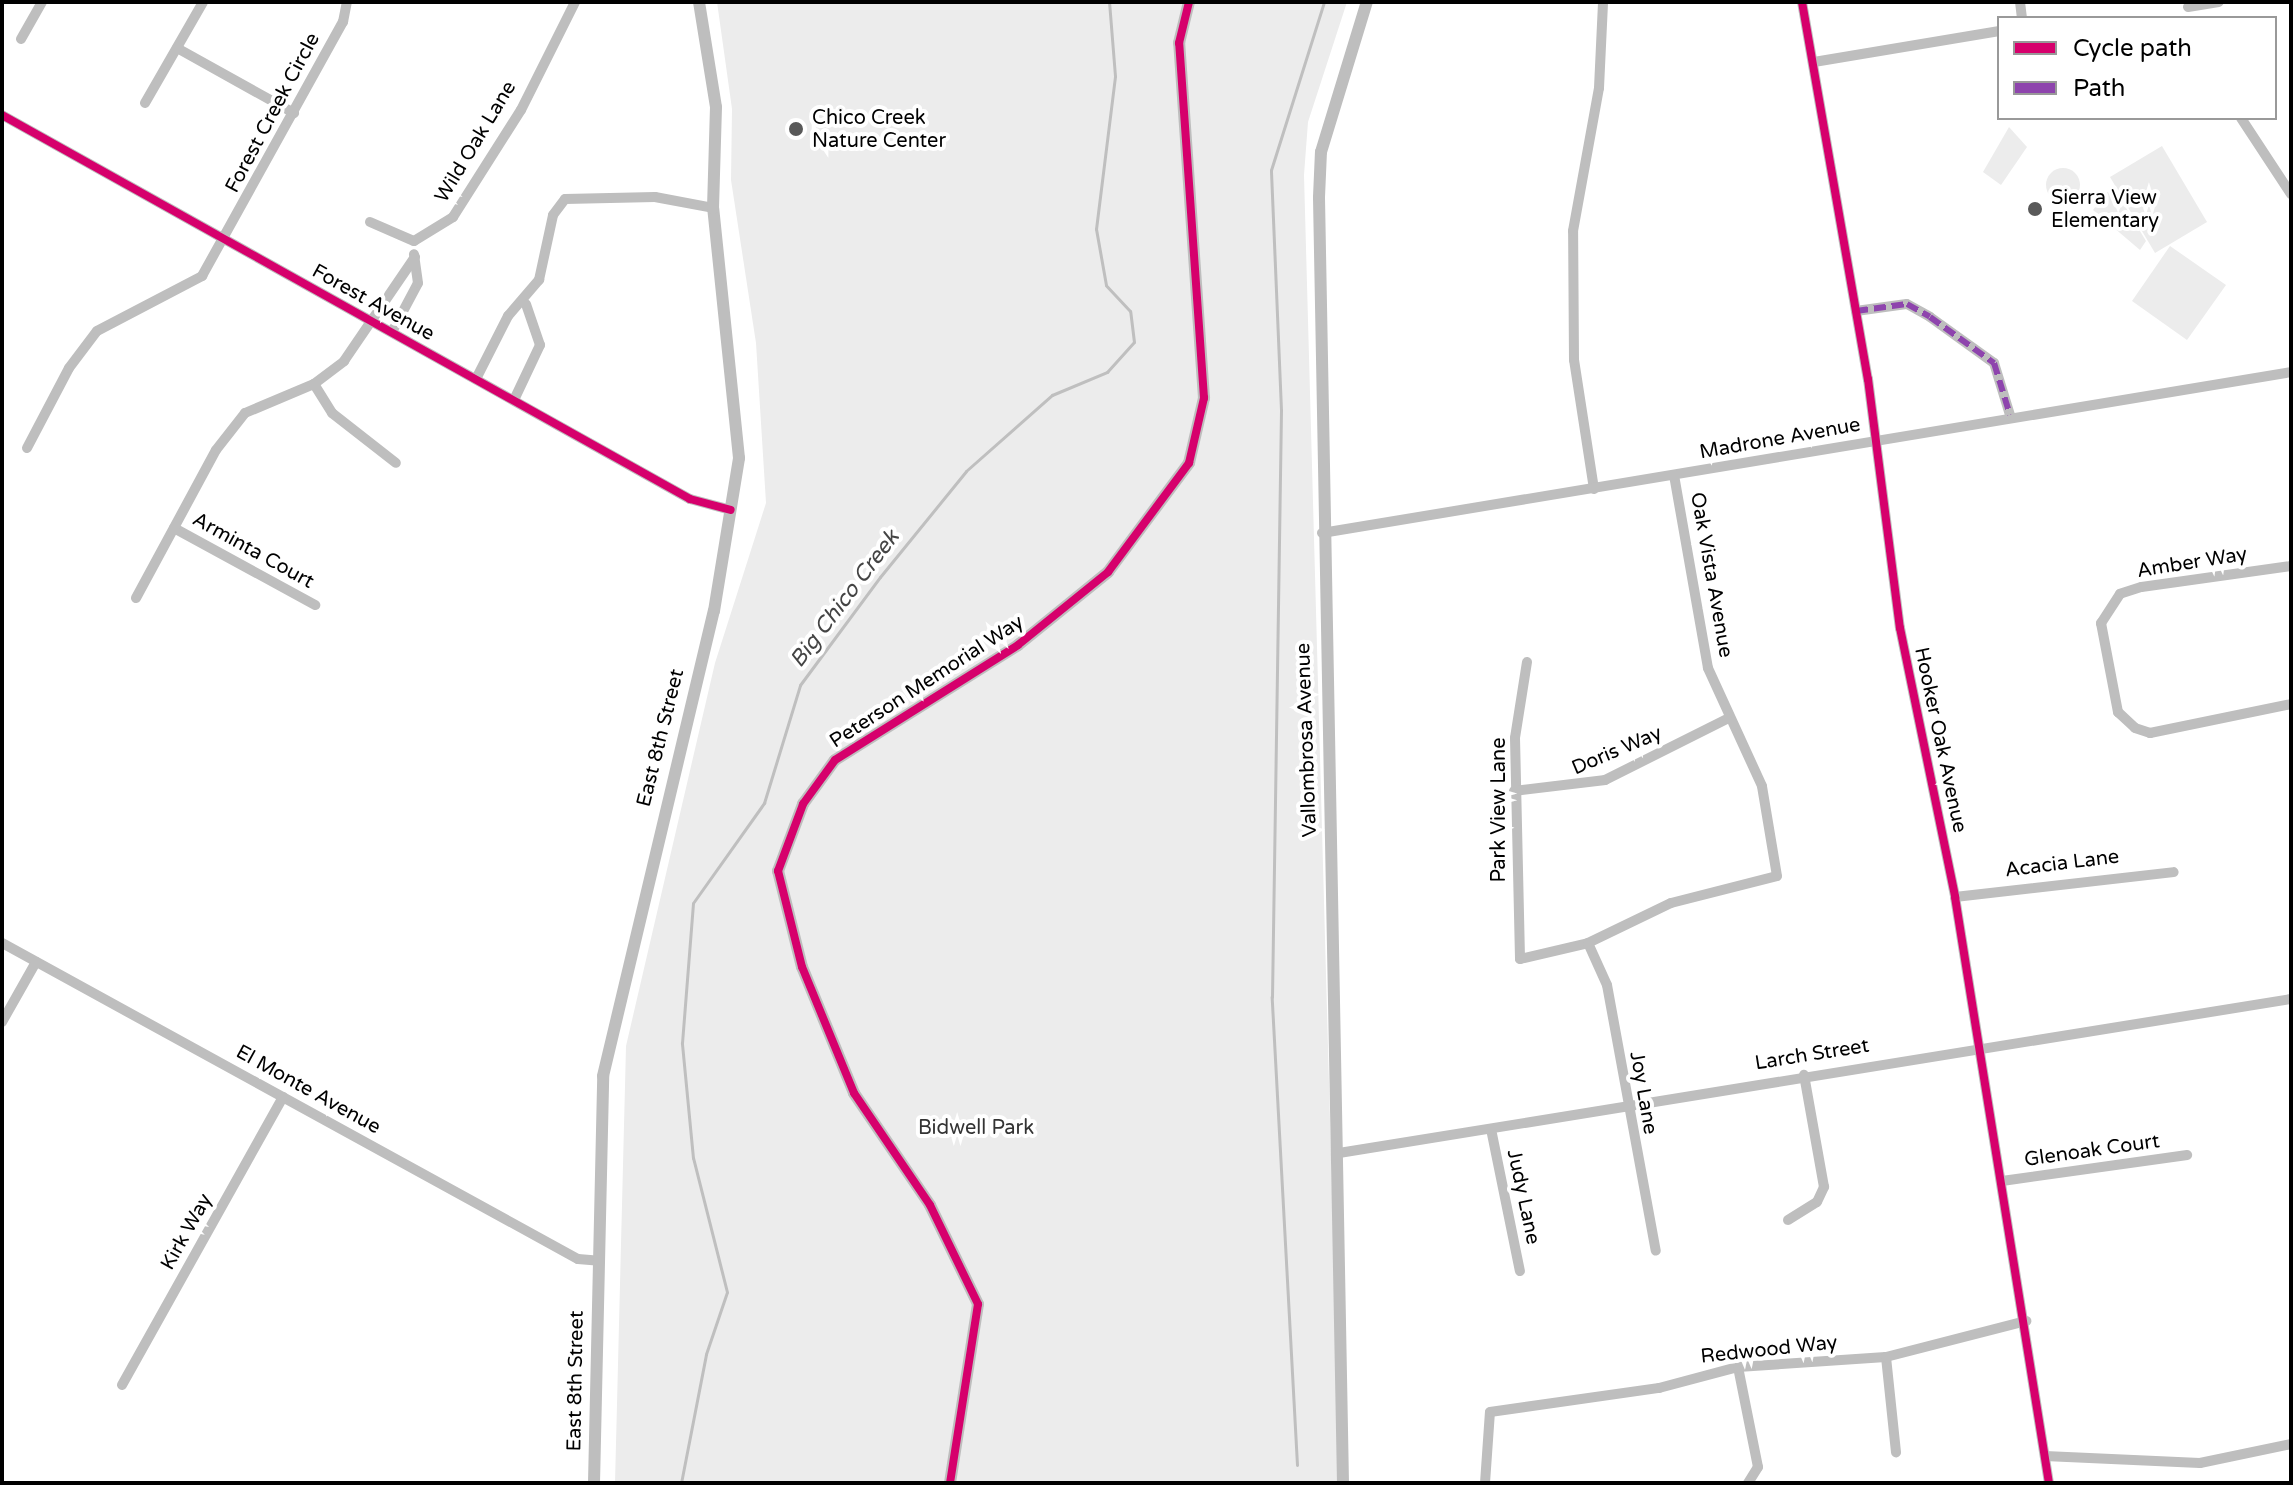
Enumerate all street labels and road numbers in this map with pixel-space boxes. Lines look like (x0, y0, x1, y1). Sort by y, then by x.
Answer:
street label: Forest Creek Circle (221, 29, 325, 197)
street label: Wild Oak Lane (430, 77, 522, 207)
street label: Forest Avenue (308, 260, 438, 346)
street label: Madrone Avenue (1698, 413, 1862, 465)
street label: Oak Vista Avenue (1685, 491, 1737, 659)
street label: Arminta Court (188, 508, 318, 594)
street label: Amber Way (2135, 542, 2249, 584)
street label: Peterson Memorial Way (826, 610, 1028, 754)
street label: Vallombrosa Avenue (1292, 643, 1322, 837)
street label: Hooker Oak Avenue (1909, 645, 1971, 835)
street label: East 8th Street (632, 667, 690, 809)
street label: Doris Way (1568, 721, 1666, 781)
street label: Park View Lane (1487, 737, 1511, 883)
street label: Acacia Lane (2004, 845, 2120, 883)
street label: Larch Street (1753, 1034, 1871, 1076)
street label: El Monte Avenue (231, 1040, 385, 1140)
street label: Joy Lane (1624, 1050, 1662, 1136)
street label: Glenoak Court (2023, 1130, 2161, 1172)
street label: Judy Lane (1501, 1147, 1545, 1247)
street label: Kirk Way (156, 1190, 218, 1274)
street label: East 8th Street (563, 1310, 589, 1452)
street label: Redwood Way (1700, 1331, 1838, 1369)

